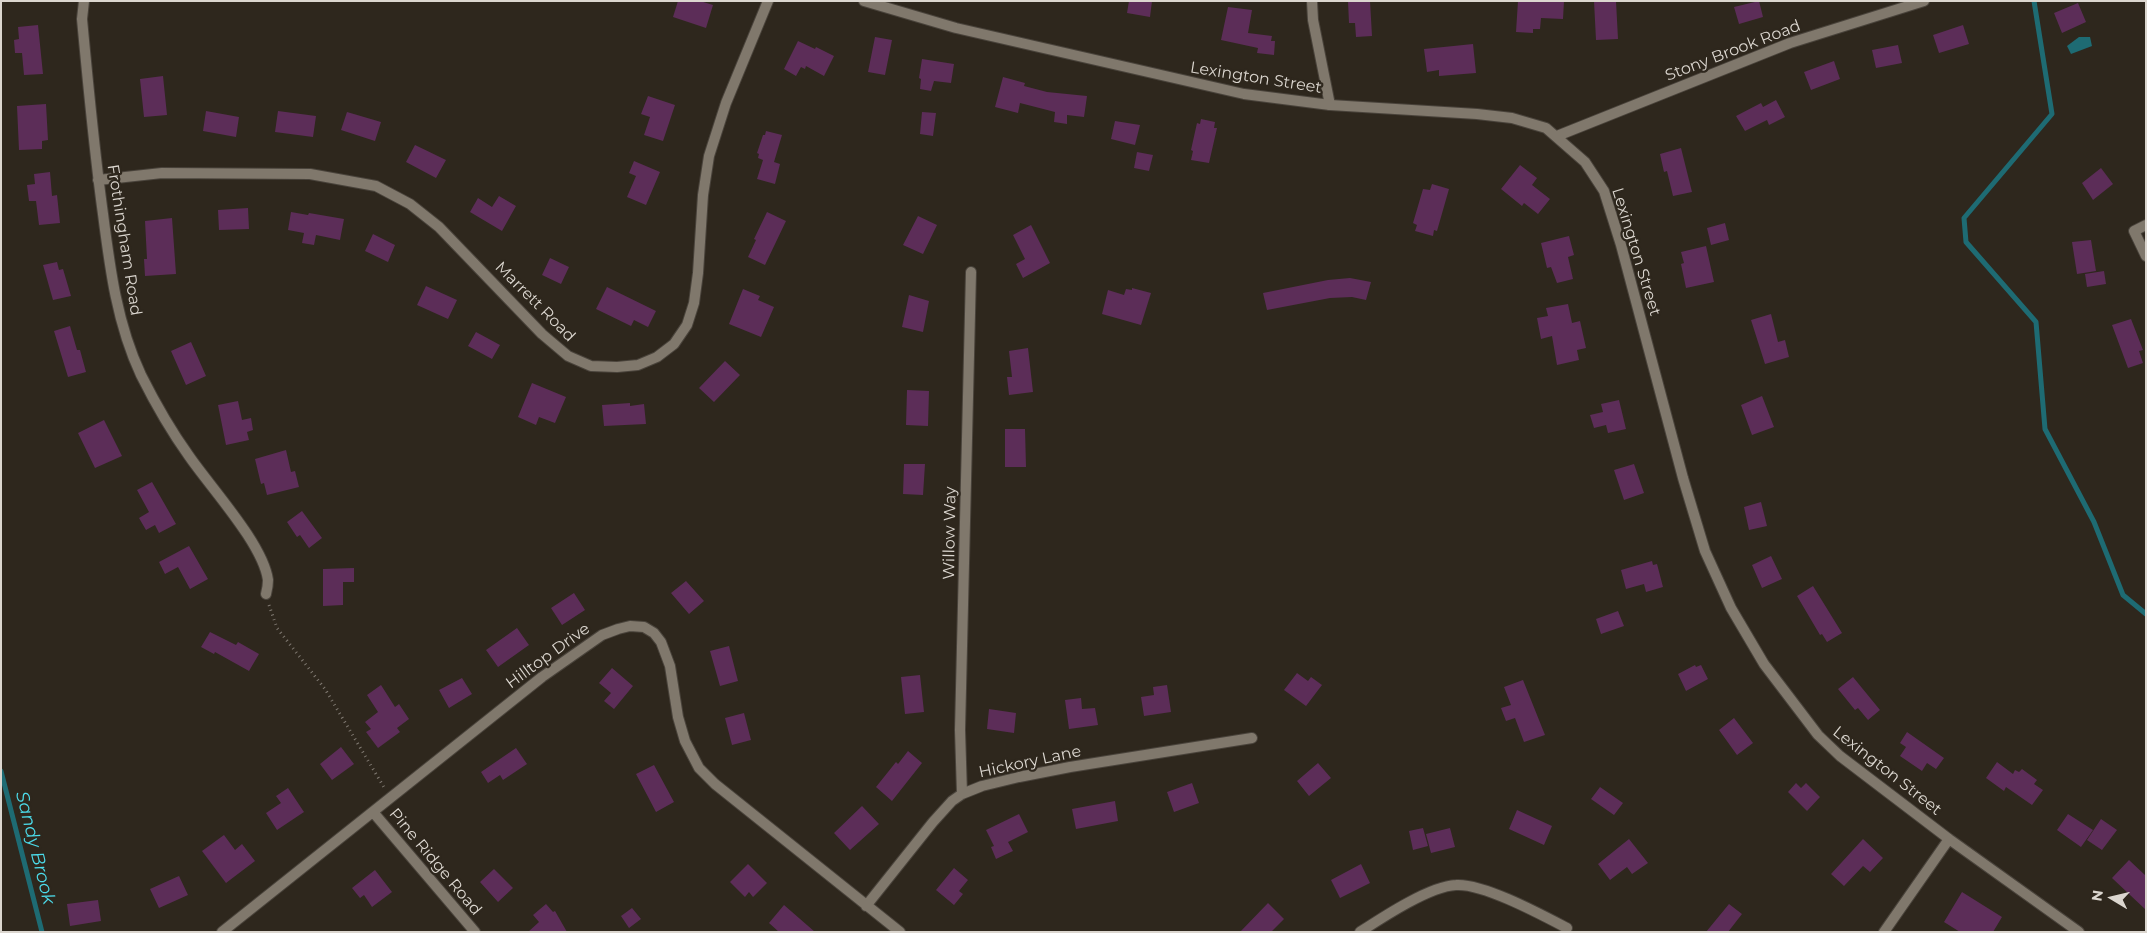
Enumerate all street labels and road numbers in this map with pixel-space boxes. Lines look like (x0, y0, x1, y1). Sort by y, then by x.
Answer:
street label: Stony Brook Road (1663, 16, 1803, 86)
street label: Lexington Street (1189, 58, 1323, 98)
street label: Frothingham Road (103, 163, 145, 317)
street label: Lexington Street (1607, 186, 1665, 318)
street label: Marrett Road (491, 258, 579, 346)
street label: Willow Way (940, 486, 960, 580)
street label: Hilltop Drive (502, 619, 594, 693)
street label: Lexington Street (1829, 723, 1945, 819)
street label: Hickory Lane (977, 742, 1083, 782)
street label: Pine Ridge Road (385, 805, 485, 919)

